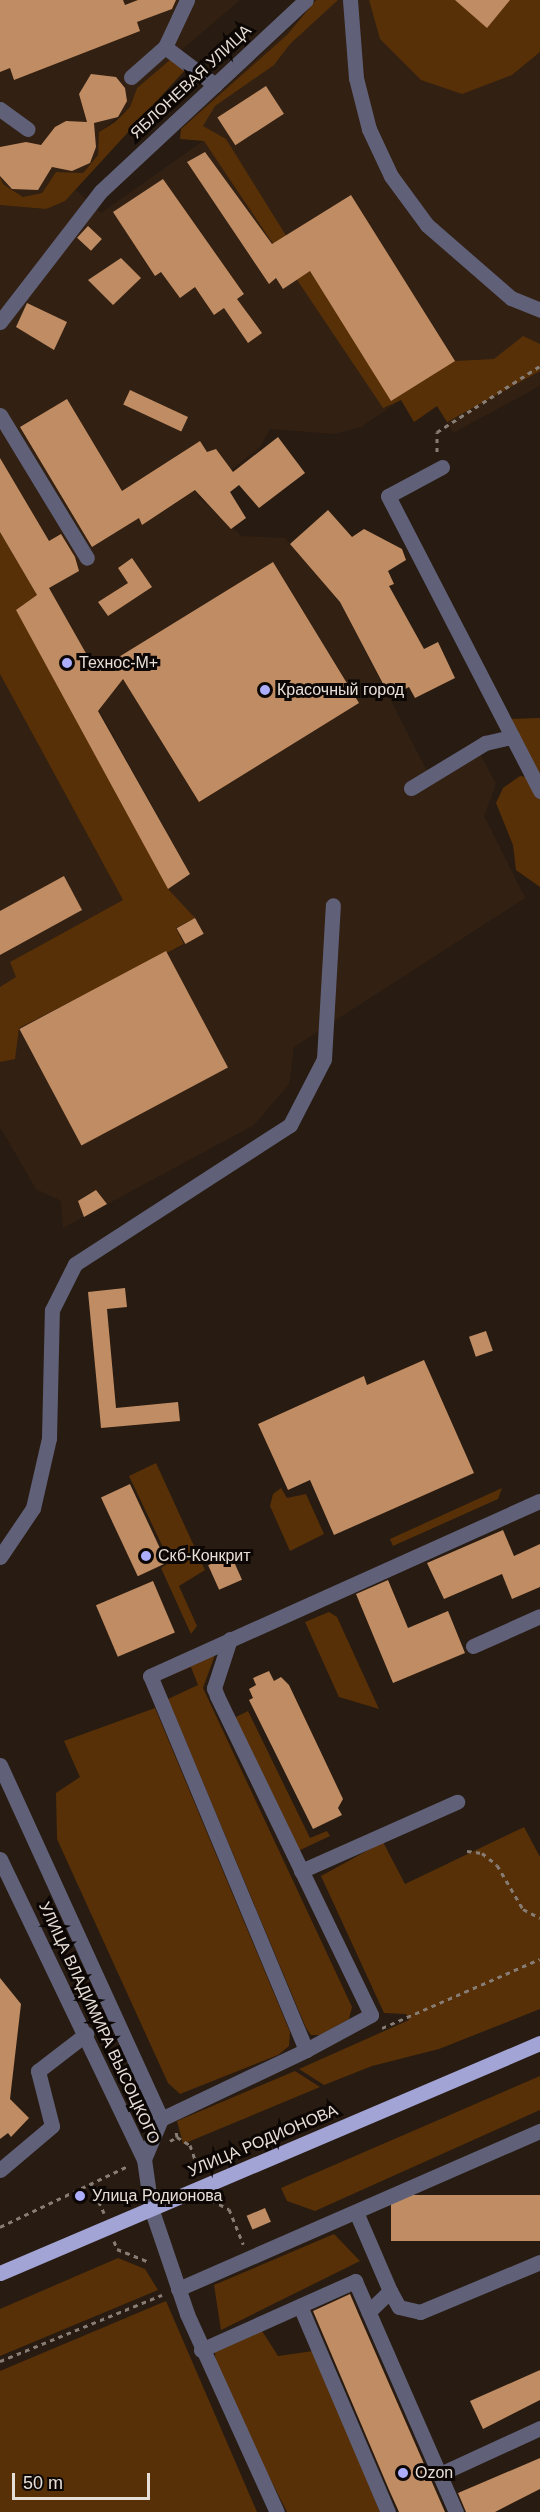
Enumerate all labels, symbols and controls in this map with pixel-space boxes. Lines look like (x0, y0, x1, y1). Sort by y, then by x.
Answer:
street label: ЯБЛОНЕВАЯ УЛИЦА (127, 21, 255, 143)
place label: Технос-М+ (79, 653, 158, 673)
marker: Технос-М+ (60, 656, 74, 670)
place label: Красочный город (277, 680, 404, 700)
marker: Красочный город (258, 683, 272, 697)
place label: Скб-Конкрит (158, 1546, 251, 1566)
marker: Скб-Конкрит (139, 1549, 153, 1563)
street label: УЛИЦА ВЛАДИМИРА ВЫСОЦКОГО (34, 1899, 164, 2147)
street label: УЛИЦА РОДИОНОВА (185, 2101, 341, 2181)
place label: Улица Родионова (92, 2186, 223, 2206)
marker: Улица Родионова (73, 2189, 87, 2203)
scale bar (15, 2461, 153, 2499)
place label: Ozon (415, 2463, 453, 2483)
marker: Ozon (396, 2466, 410, 2480)
text: 50 m (23, 2473, 63, 2493)

